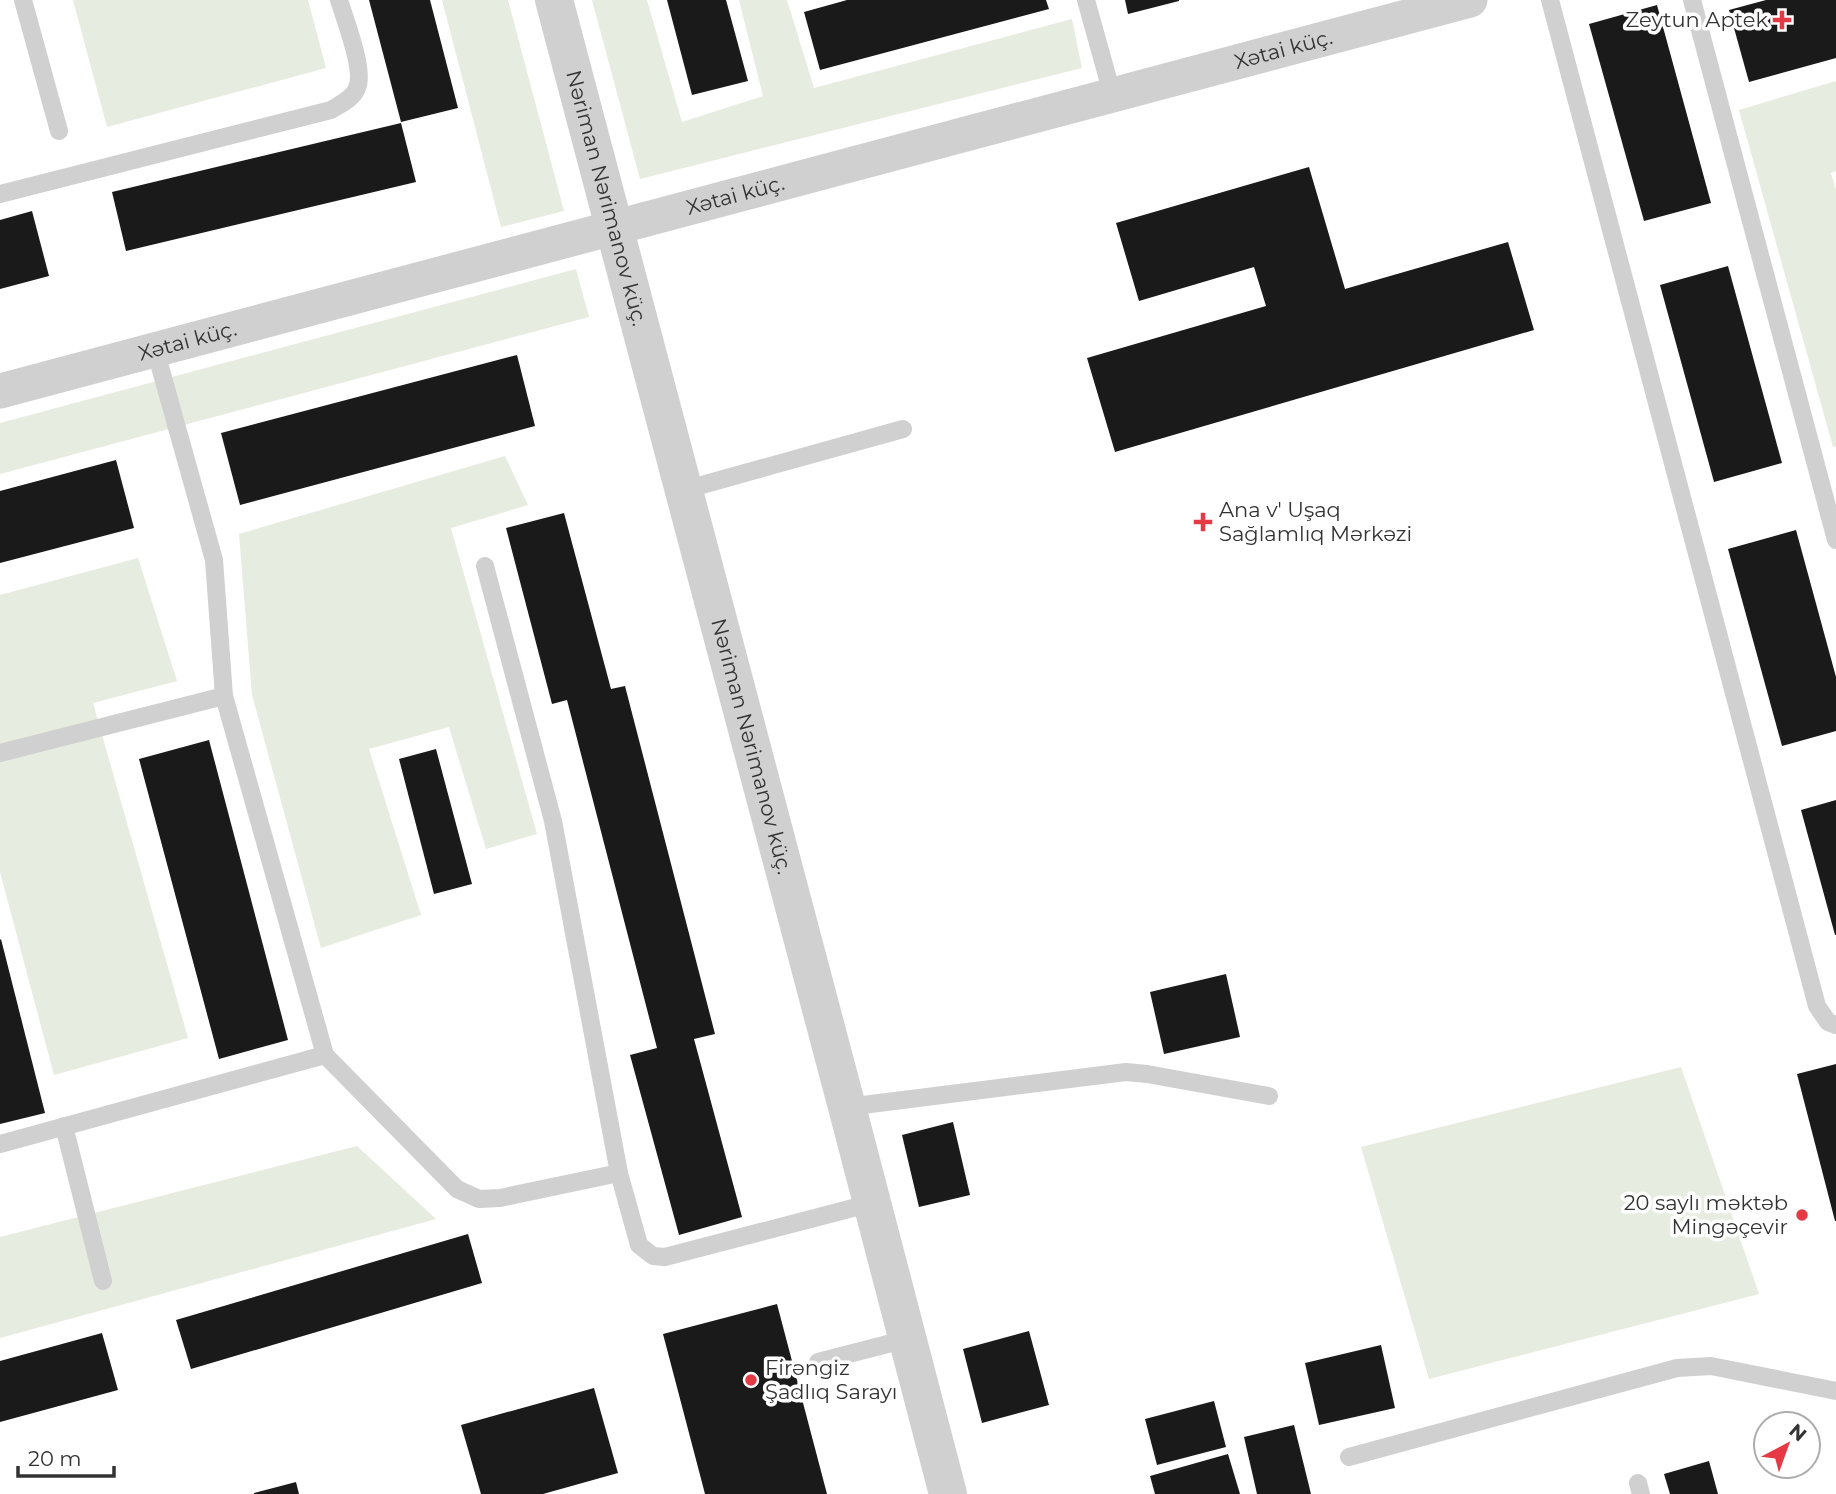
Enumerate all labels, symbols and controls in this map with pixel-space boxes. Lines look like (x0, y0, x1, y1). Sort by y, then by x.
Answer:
place label: Zeytun Aptek (1626, 7, 1768, 32)
marker: Zeytun Aptek (1774, 12, 1790, 28)
street label: Xətai küç. (1231, 24, 1335, 74)
street label: Nəriman Nərimanov küç. (561, 67, 653, 329)
street label: Xətai küç. (683, 170, 787, 220)
street label: Xətai küç. (135, 316, 239, 366)
place label: Ana v' Uşaq Sağlamlıq Mərkəzi (1219, 497, 1412, 546)
marker: Ana v' Uşaq Sağlamlıq Mərkəzi (1193, 512, 1213, 532)
street label: Nəriman Nərimanov küç. (706, 616, 798, 877)
place label: 20 saylı məktəb Mingəçevir (1624, 1190, 1788, 1239)
marker: 20 saylı məktəb Mingəçevir (1794, 1207, 1810, 1223)
place label: Firəngiz Şadlıq Sarayı (765, 1355, 897, 1404)
marker: Firəngiz Şadlıq Sarayı (743, 1372, 759, 1388)
north arrow (1752, 1410, 1822, 1480)
text: N (1784, 1419, 1811, 1446)
scale bar (18, 1434, 114, 1478)
text: 20 m (28, 1446, 82, 1471)

